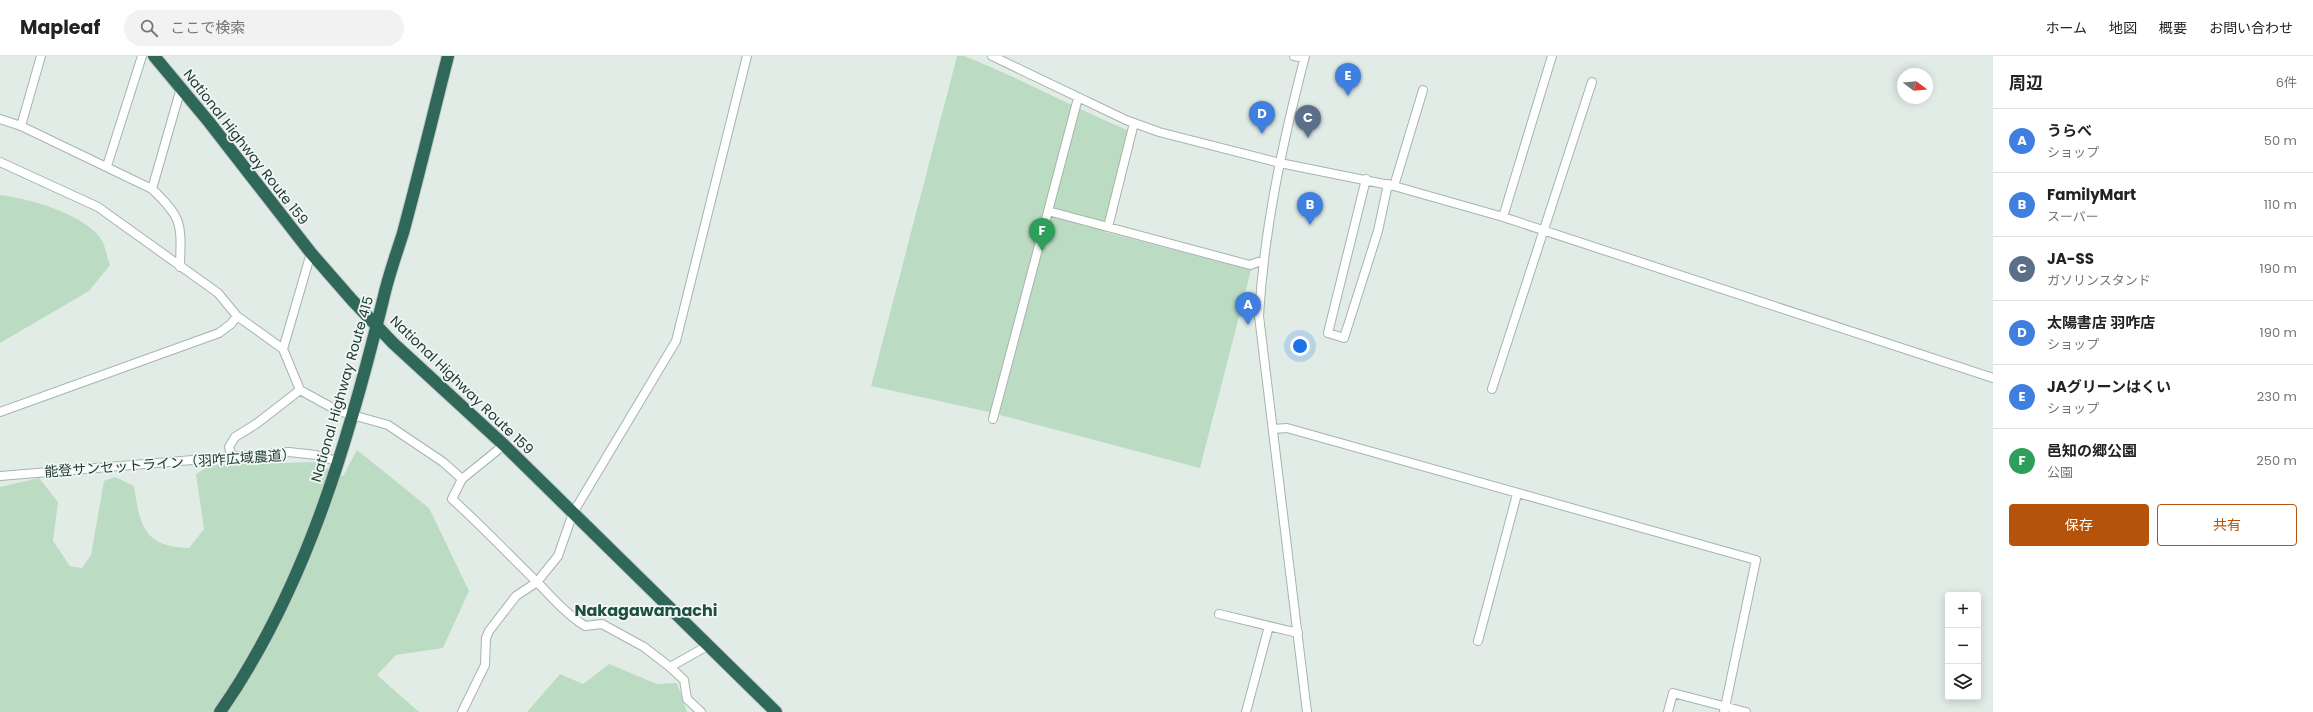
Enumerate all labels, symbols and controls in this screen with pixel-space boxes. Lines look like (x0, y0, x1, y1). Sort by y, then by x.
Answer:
search box (124, 10, 404, 46)
text: Mapleaf (20, 14, 100, 41)
icon: search (138, 17, 160, 39)
text: ここで検索 (170, 17, 245, 38)
text: ホーム (2045, 18, 2087, 38)
text: 地図 (2109, 18, 2137, 38)
text: 概要 (2159, 18, 2187, 38)
text: お問い合わせ (2209, 18, 2293, 38)
pin: E (1335, 63, 1361, 96)
street label: National Highway Route 159 (179, 65, 313, 229)
north arrow (1897, 68, 1933, 104)
text: 周辺 (2009, 71, 2043, 95)
text: 6件 (2276, 73, 2297, 92)
pin: D (1249, 101, 1275, 134)
pin: C (1295, 105, 1321, 138)
text: うらべ (2047, 120, 2092, 141)
text: A (2017, 131, 2027, 150)
text: 50 m (2264, 131, 2297, 150)
text: ショップ (2047, 143, 2099, 162)
text: FamilyMart (2047, 184, 2136, 205)
pin: B (1297, 192, 1323, 225)
text: B (2018, 195, 2026, 214)
text: 110 m (2264, 195, 2297, 214)
text: スーパー (2047, 207, 2099, 226)
pin: F (1029, 218, 1055, 251)
text: JA-SS (2047, 248, 2094, 269)
text: C (2017, 259, 2027, 278)
text: 190 m (2260, 259, 2297, 278)
text: ガソリンスタンド (2047, 271, 2151, 290)
pin: A (1235, 292, 1261, 325)
street label: National Highway Route 415 (306, 294, 378, 484)
street label: National Highway Route 159 (386, 311, 538, 459)
text: 太陽書店 羽咋店 (2047, 312, 2155, 333)
text: D (2017, 323, 2027, 342)
text: 190 m (2260, 323, 2297, 342)
text: ショップ (2047, 335, 2099, 354)
your location (1290, 336, 1310, 356)
text: JAグリーンはくい (2047, 376, 2171, 397)
text: E (2018, 387, 2026, 406)
text: 230 m (2257, 387, 2297, 406)
text: ショップ (2047, 399, 2099, 418)
text: 邑知の郷公園 (2047, 440, 2137, 461)
street label: 能登サンセットライン（羽咋広域農道） (44, 444, 296, 482)
text: F (2018, 451, 2026, 470)
text: 250 m (2256, 451, 2297, 470)
text: 公園 (2047, 463, 2073, 482)
button: 保存 (2009, 504, 2149, 546)
button: 共有 (2157, 504, 2297, 546)
map controls (1945, 592, 1981, 700)
button: + (1945, 592, 1981, 628)
district label: Nakagawamachi (574, 599, 718, 622)
button: − (1945, 628, 1981, 664)
button: layers (1945, 664, 1981, 700)

